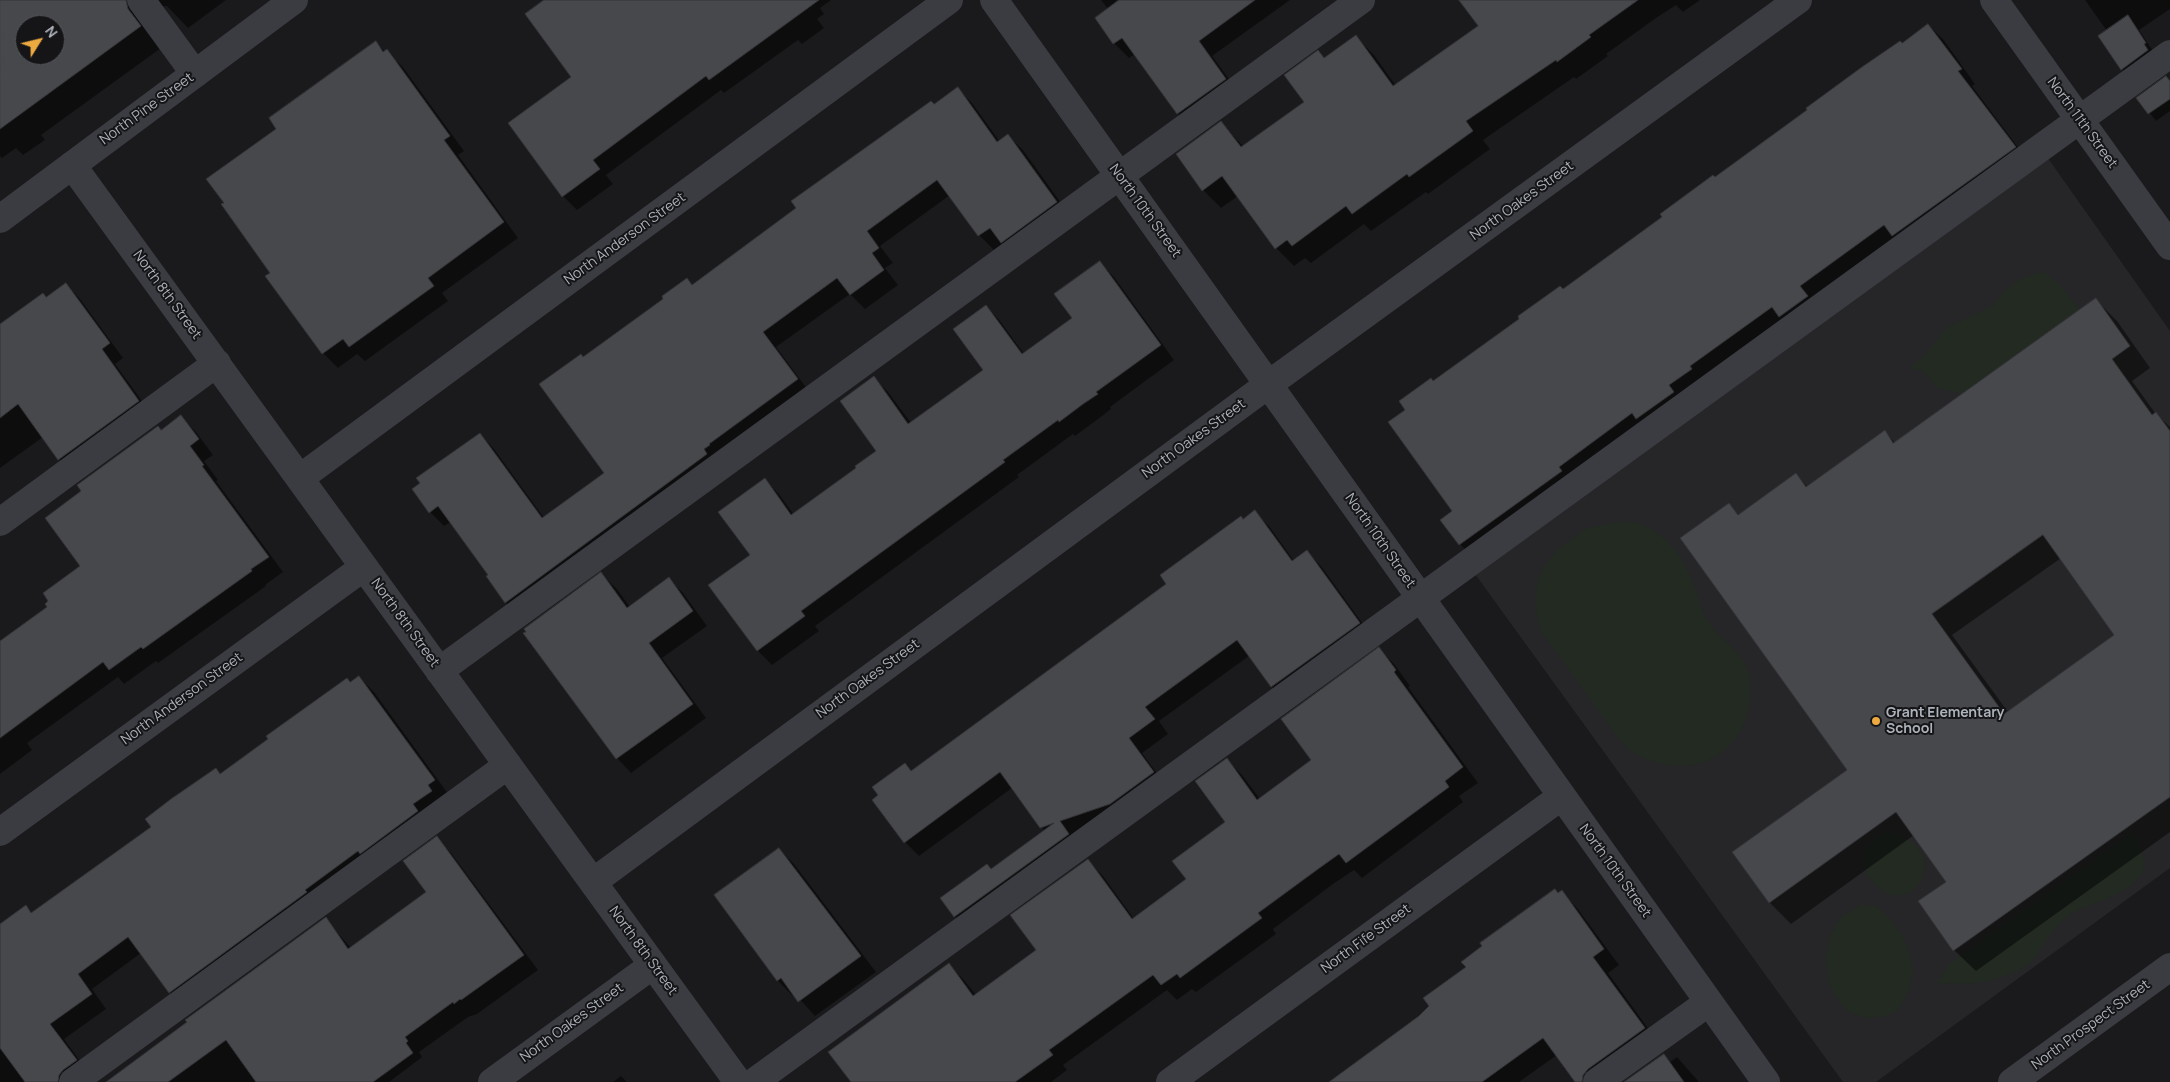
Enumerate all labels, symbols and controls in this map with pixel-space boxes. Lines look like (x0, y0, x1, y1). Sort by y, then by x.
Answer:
north arrow (15, 15, 65, 65)
text: N (41, 22, 62, 41)
street label: North Pine Street (97, 69, 197, 149)
street label: North 11th Street (2043, 74, 2121, 172)
street label: North Oakes Street (1467, 158, 1577, 244)
street label: North 10th Street (1105, 161, 1185, 261)
street label: North Anderson Street (561, 189, 689, 289)
street label: North 8th Street (129, 247, 205, 343)
street label: North Oakes Street (1139, 396, 1249, 482)
street label: North 10th Street (1341, 491, 1419, 591)
street label: North 8th Street (367, 575, 443, 671)
street label: North Oakes Street (813, 636, 923, 722)
street label: North Anderson Street (118, 649, 246, 749)
place label: Grant Elementary School (1886, 705, 2004, 738)
marker: Grant Elementary School (1870, 715, 1882, 727)
street label: North 10th Street (1575, 821, 1655, 921)
street label: North Fife Street (1318, 901, 1414, 977)
street label: North 8th Street (605, 903, 681, 999)
street label: North Prospect Street (2028, 976, 2154, 1074)
street label: North Oakes Street (517, 980, 627, 1066)

